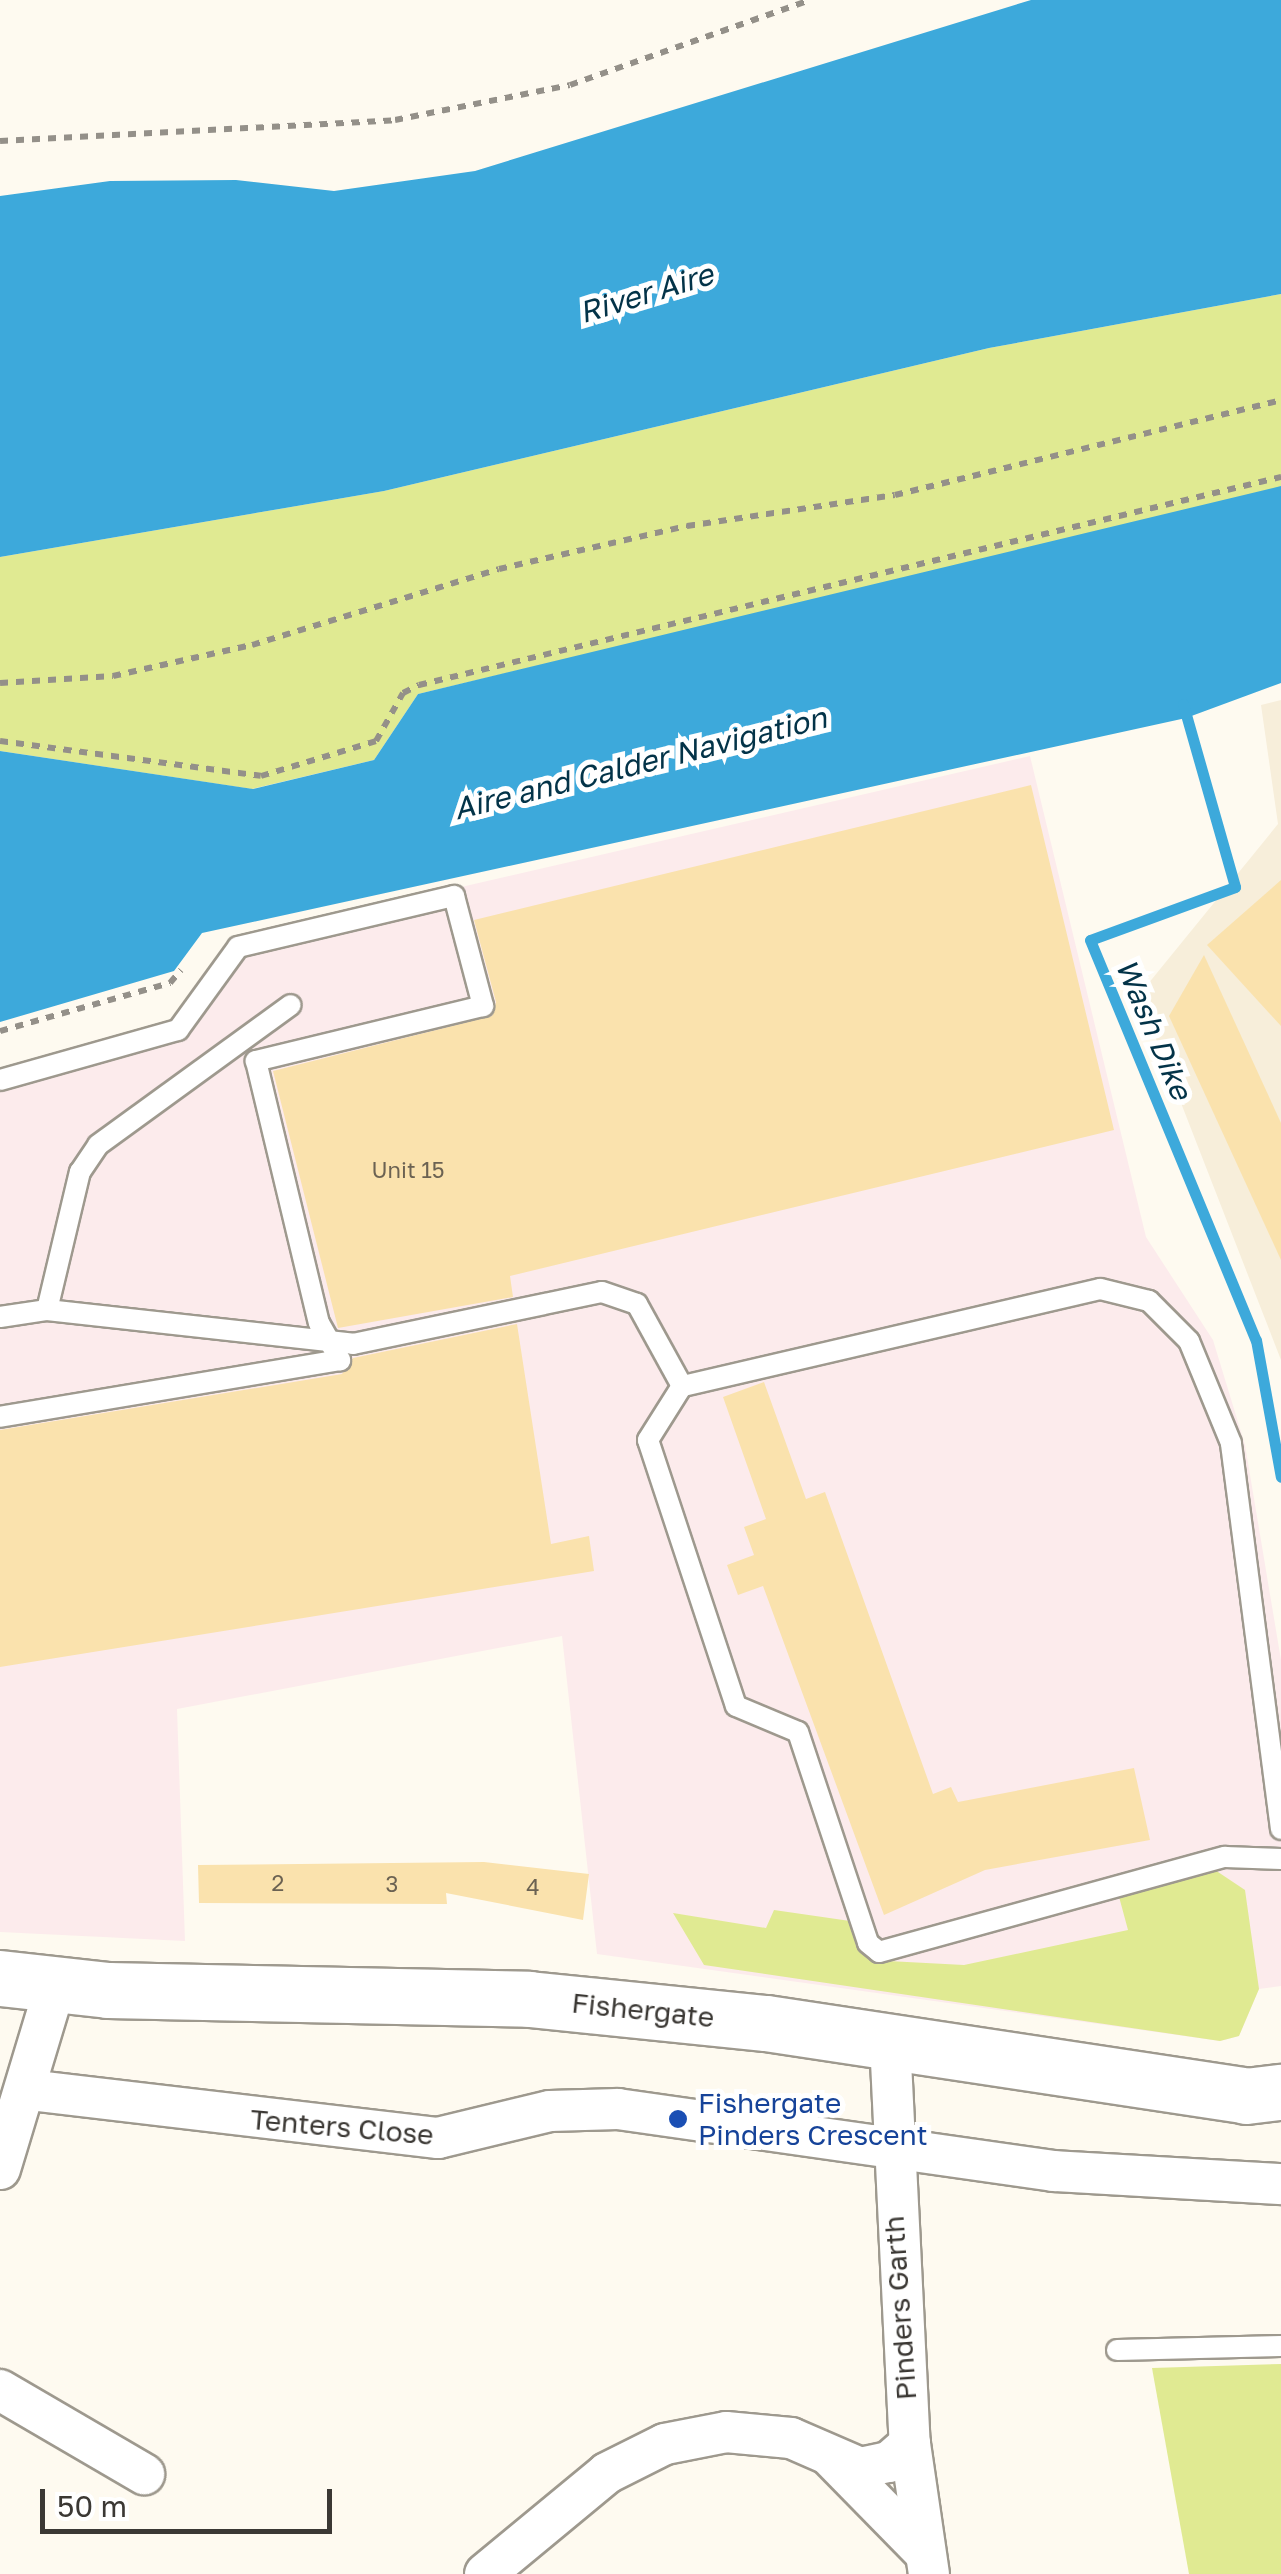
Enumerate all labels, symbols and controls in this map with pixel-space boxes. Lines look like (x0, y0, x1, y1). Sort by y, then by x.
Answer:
water label: River Aire (575, 256, 717, 330)
water label: Aire and Calder Navigation (450, 699, 830, 827)
water label: Wash Dike (1108, 953, 1200, 1105)
house number: Unit 15 (371, 1157, 445, 1183)
house number: 2 (272, 1870, 284, 1896)
house number: 3 (386, 1871, 398, 1897)
house number: 4 (526, 1874, 540, 1900)
street label: Fishergate (570, 1986, 716, 2034)
place label: Fishergate Pinders Crescent (698, 2086, 928, 2152)
street label: Tenters Close (249, 2102, 435, 2152)
marker: Fishergate Pinders Crescent (667, 2108, 689, 2130)
street label: Pinders Garth (877, 2215, 923, 2401)
scale bar (45, 2469, 338, 2531)
text: 50 m (57, 2488, 127, 2524)

